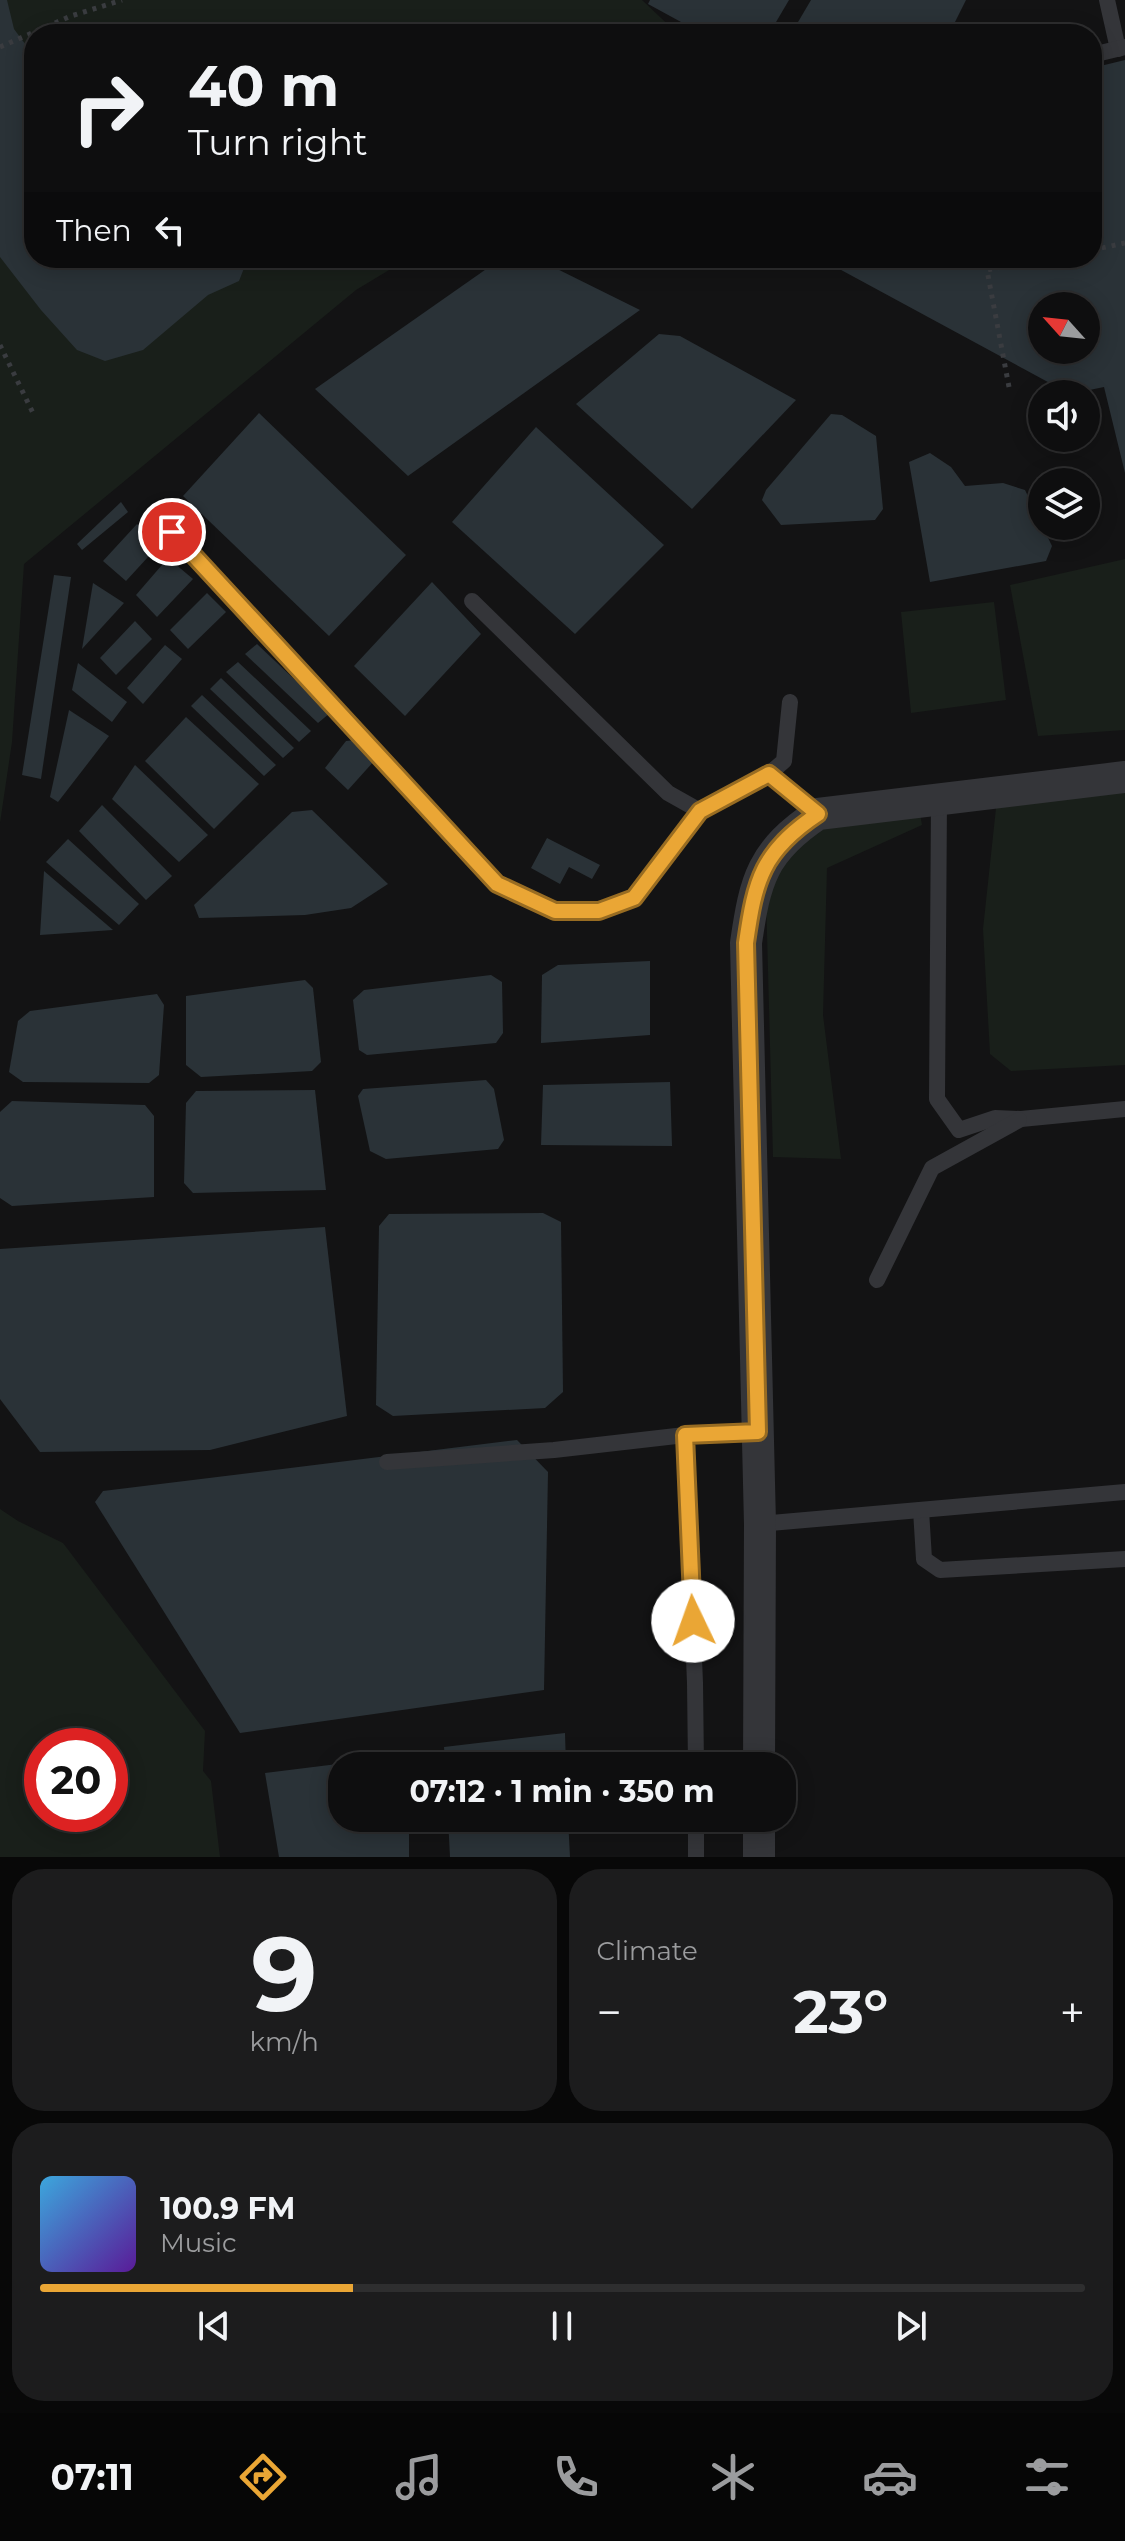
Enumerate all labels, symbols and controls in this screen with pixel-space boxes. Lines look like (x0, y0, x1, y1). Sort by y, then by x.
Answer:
text: 40 m (188, 52, 339, 120)
icon: right (56, 56, 160, 160)
text: Turn right (188, 120, 368, 164)
icon: left (148, 208, 192, 252)
text: Then (56, 212, 132, 249)
north arrow (1028, 292, 1100, 364)
map controls (1028, 292, 1100, 540)
button: sound (1028, 380, 1100, 452)
button: layers (1028, 468, 1100, 540)
pin (138, 498, 206, 566)
icon: arrive (150, 510, 194, 554)
position arrow (651, 1579, 735, 1663)
speed limit sign: 20 (24, 1728, 128, 1832)
text: 07:12 · 1 min · 350 m (410, 1773, 714, 1810)
text: 9 (251, 1910, 317, 2037)
text: Climate (597, 1935, 698, 1967)
text: 23° (793, 1975, 888, 2048)
text: − (597, 1985, 622, 2039)
text: + (1060, 1985, 1085, 2039)
text: km/h (250, 2026, 319, 2058)
text: 100.9 FM (160, 2190, 295, 2227)
text: Music (160, 2227, 237, 2259)
icon: previous (192, 2304, 236, 2348)
icon: pause (540, 2304, 584, 2348)
icon: next (889, 2304, 933, 2348)
icon: directions (235, 2449, 291, 2505)
icon: music (391, 2449, 447, 2505)
icon: phone (548, 2449, 604, 2505)
icon: climate (705, 2449, 761, 2505)
icon: car (862, 2449, 918, 2505)
icon: filters (1019, 2449, 1075, 2505)
text: 07:11 (50, 2455, 134, 2499)

